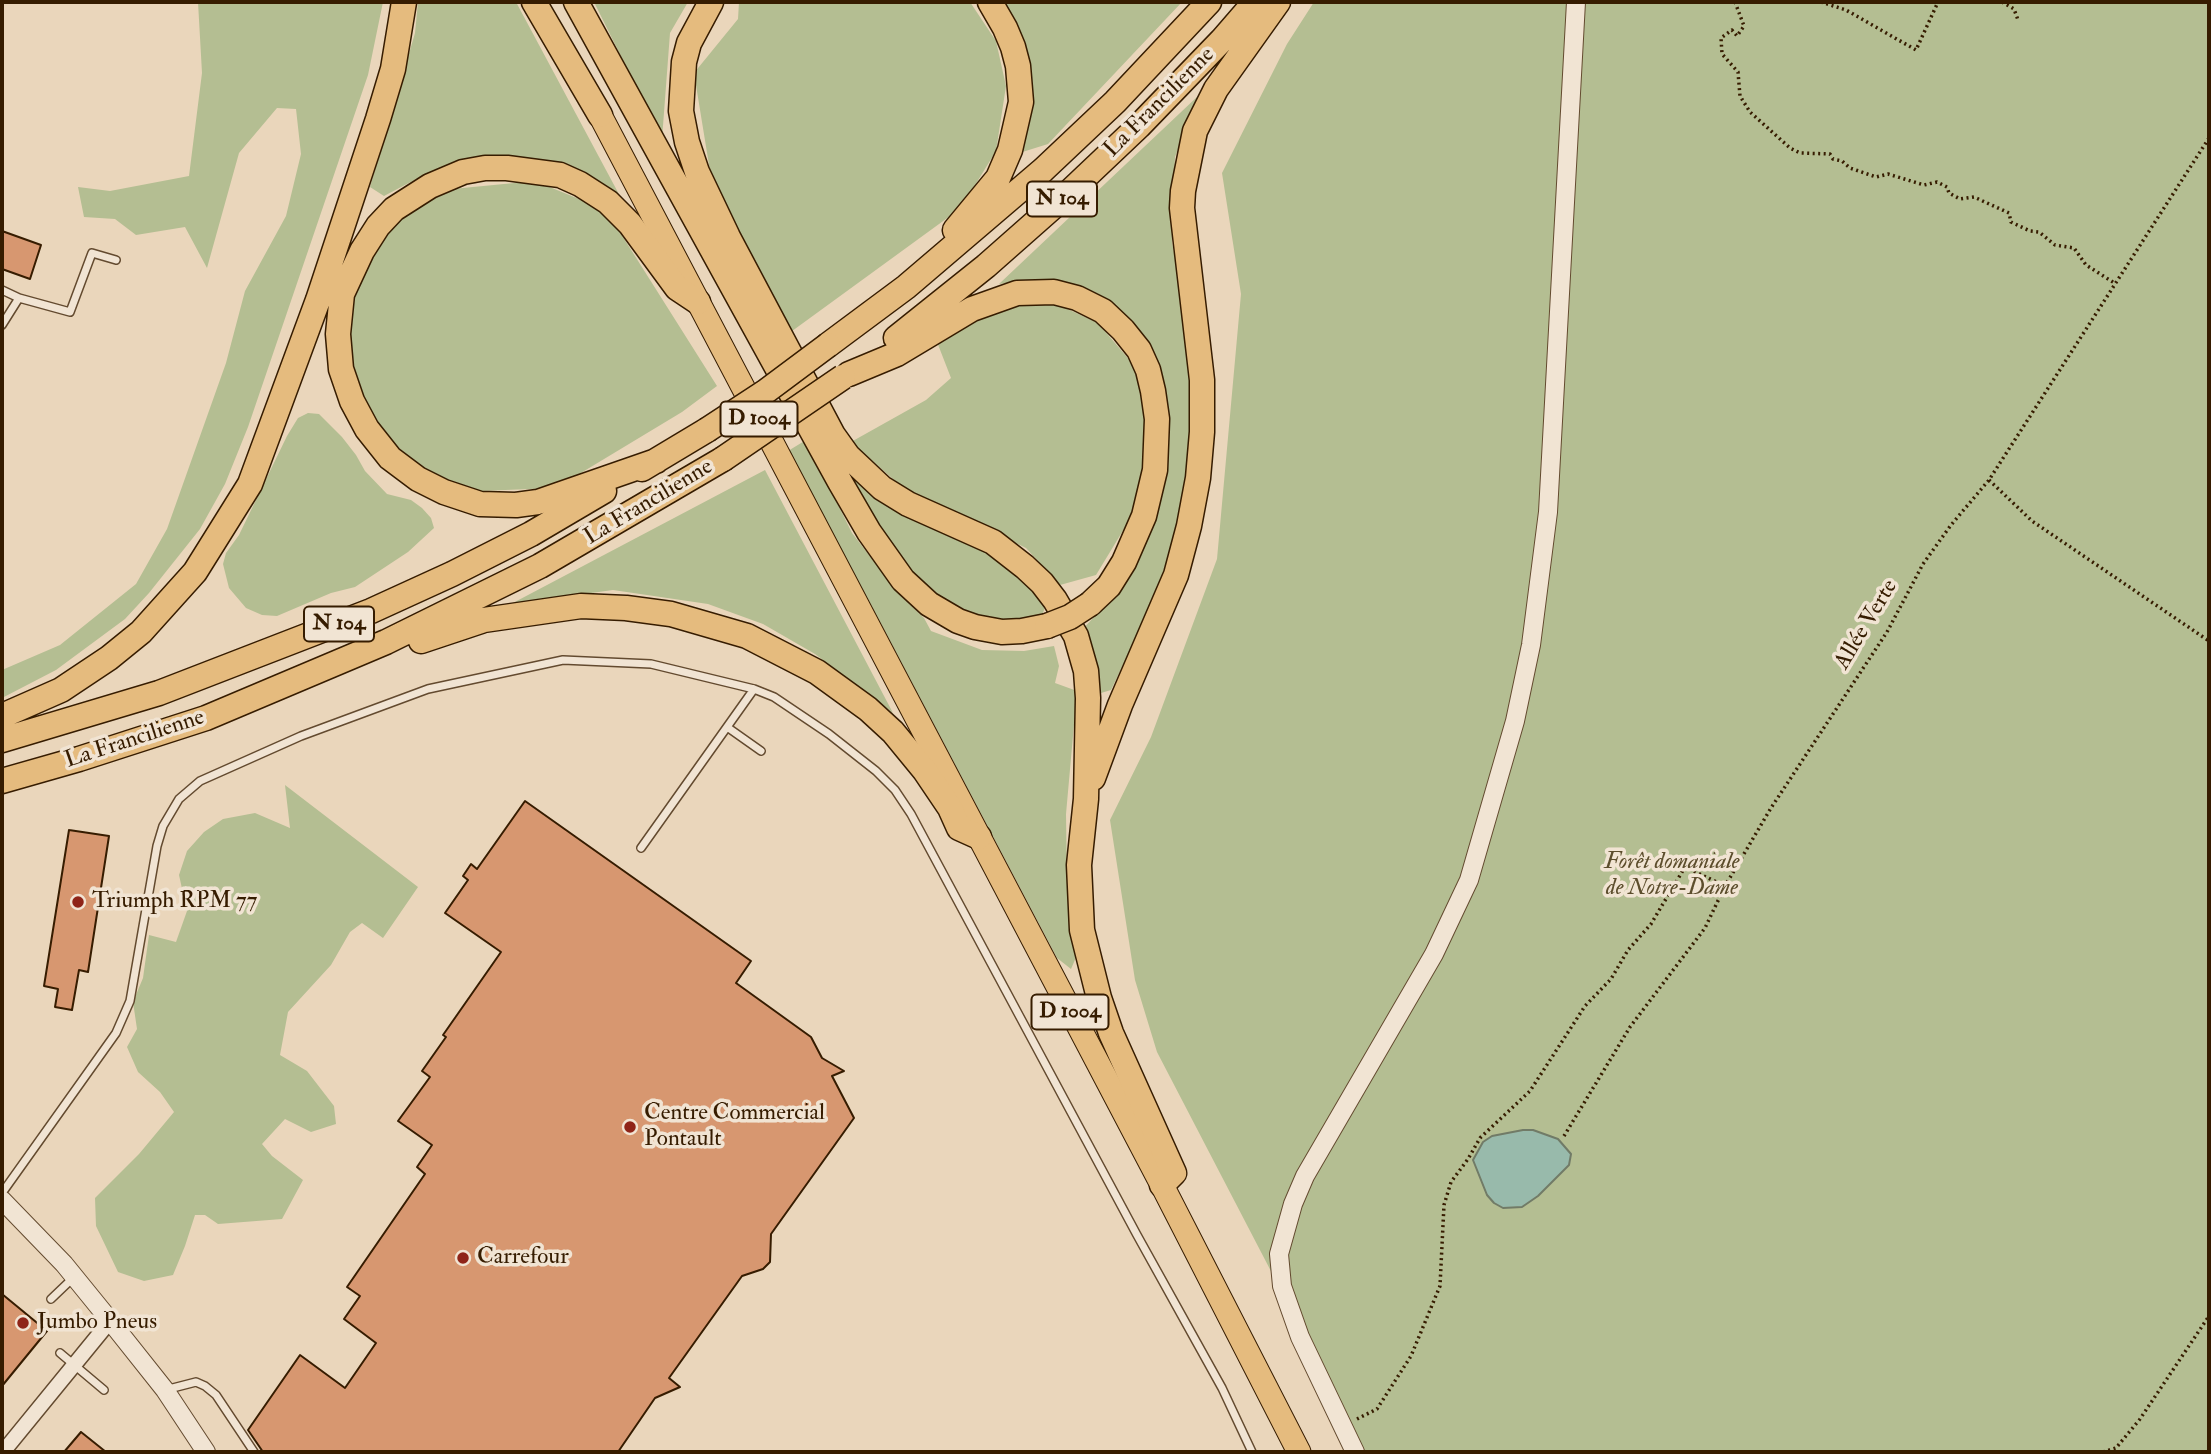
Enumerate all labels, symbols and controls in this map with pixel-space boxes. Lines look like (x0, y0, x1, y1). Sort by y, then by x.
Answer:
street label: La Francilienne (1099, 42, 1221, 164)
road number: N 104 (1027, 182, 1097, 216)
road number: D 1004 (720, 402, 798, 436)
street label: La Francilienne (580, 454, 718, 552)
street label: Allée Verte (1829, 575, 1905, 675)
road number: N 104 (304, 606, 374, 642)
street label: La Francilienne (62, 704, 208, 776)
park label: Forêt domaniale de Notre-Dame (1604, 849, 1740, 903)
place label: Triumph RPM 77 (92, 888, 257, 916)
marker: Triumph RPM 77 (70, 894, 86, 910)
road number: D 1004 (1032, 995, 1108, 1030)
place label: Centre Commercial Pontault (644, 1100, 825, 1154)
marker: Centre Commercial Pontault (622, 1119, 638, 1135)
place label: Carrefour (477, 1244, 569, 1272)
marker: Carrefour (455, 1250, 471, 1266)
place label: Jumbo Pneus (37, 1309, 157, 1337)
marker: Jumbo Pneus (15, 1315, 31, 1331)

